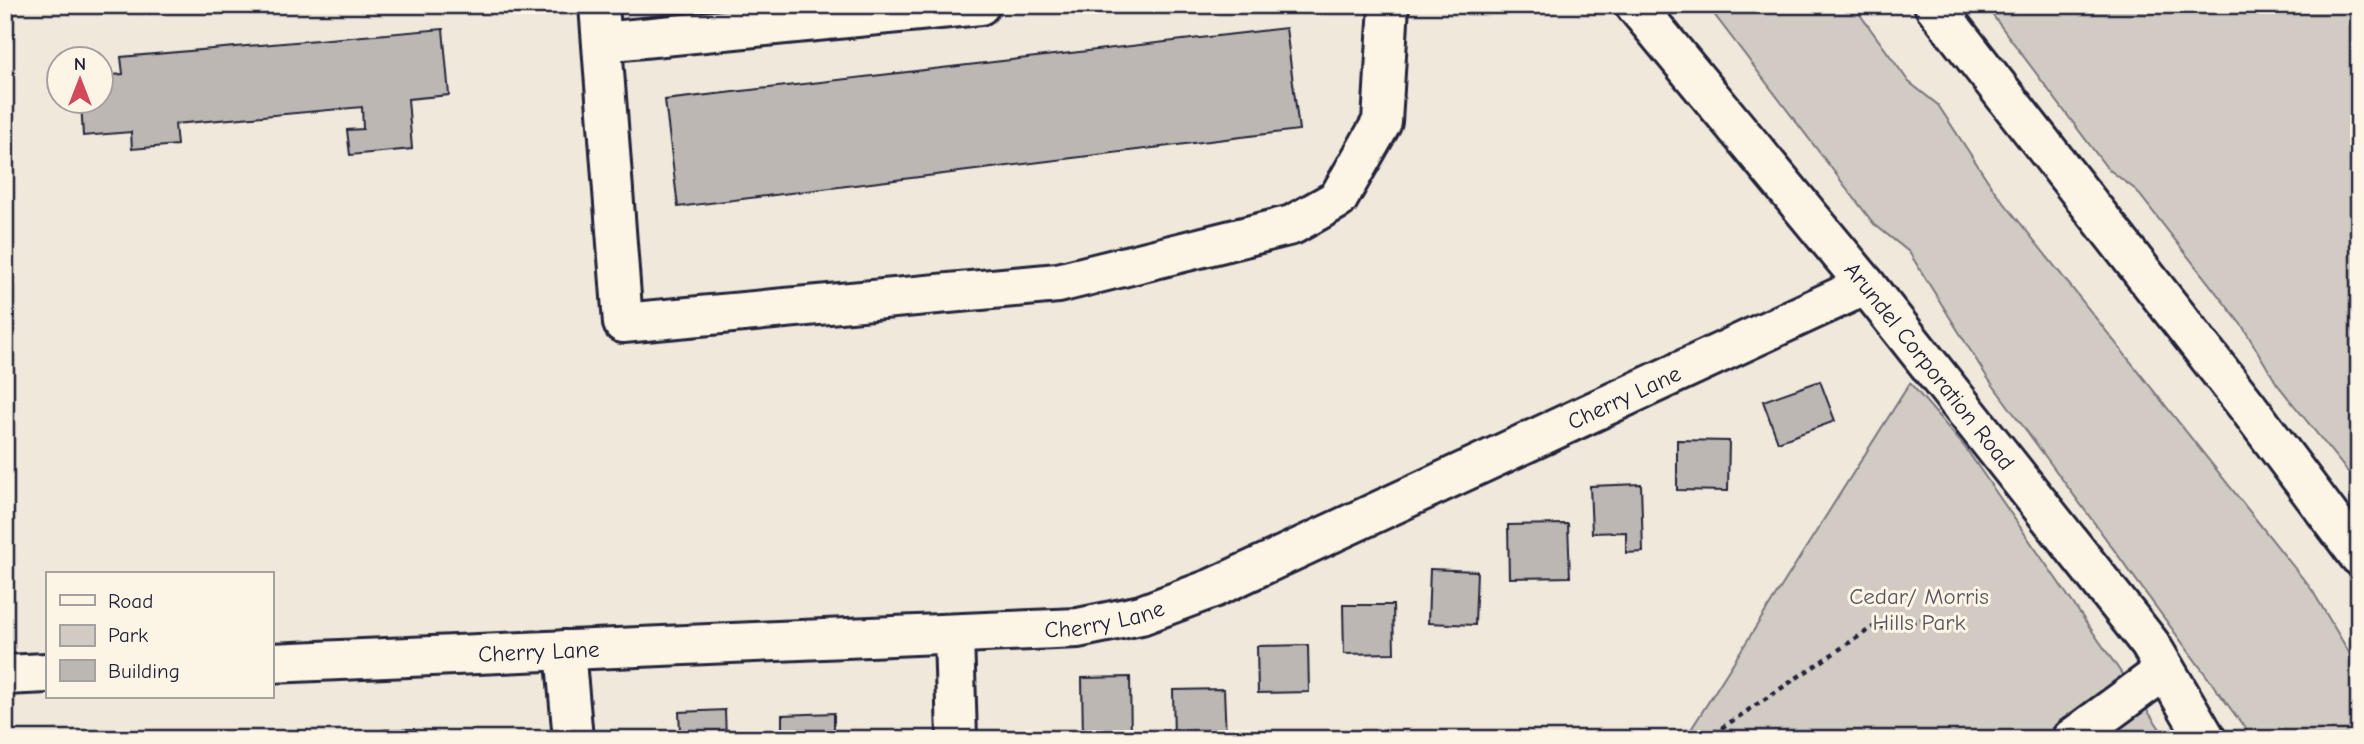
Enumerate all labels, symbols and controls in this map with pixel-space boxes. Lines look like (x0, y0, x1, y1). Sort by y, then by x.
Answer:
north arrow (46, 46, 116, 116)
text: N (74, 53, 86, 75)
street label: Arundel Corporation Road (1839, 257, 2020, 476)
street label: Cherry Lane (1563, 360, 1685, 436)
legend (46, 572, 273, 698)
park label: Cedar/ Morris Hills Park (1849, 583, 1989, 636)
text: Road (108, 589, 153, 613)
street label: Cherry Lane (1044, 595, 1168, 643)
text: Park (108, 623, 148, 647)
street label: Cherry Lane (477, 636, 600, 668)
text: Building (108, 659, 180, 683)

